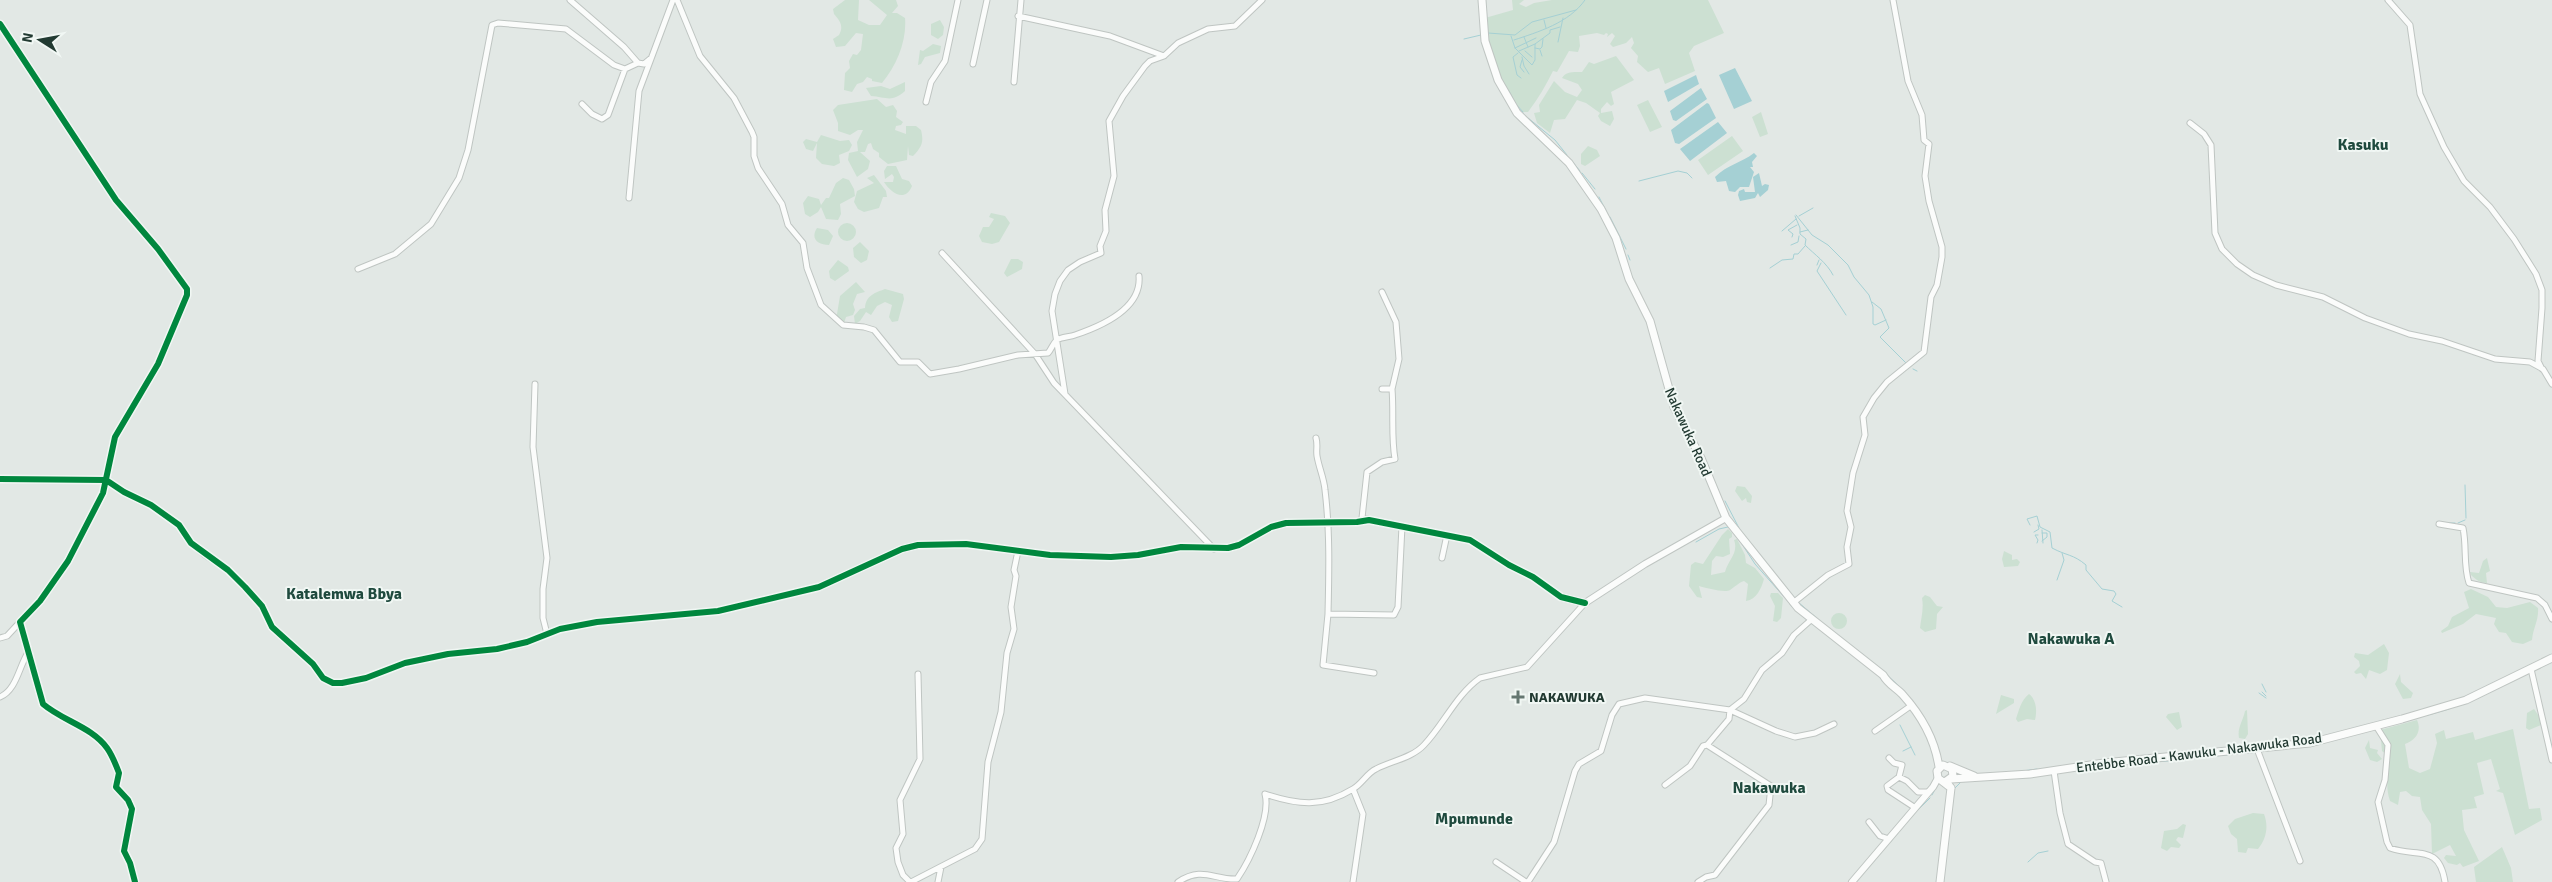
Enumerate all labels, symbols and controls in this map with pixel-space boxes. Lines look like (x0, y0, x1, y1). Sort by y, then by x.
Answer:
north arrow (15, 15, 65, 65)
text: N (18, 31, 37, 44)
district label: Kasuku (2338, 135, 2389, 155)
street label: Nakawuka Road (1661, 385, 1715, 479)
district label: Katalemwa Bbya (286, 584, 402, 604)
district label: Nakawuka A (2028, 629, 2115, 649)
place label: NAKAWUKA (1529, 689, 1605, 706)
marker: NAKAWUKA (1511, 690, 1525, 704)
street label: Entebbe Road - Kawuku - Nakawuka Road (2075, 729, 2323, 777)
district label: Nakawuka (1732, 778, 1806, 798)
district label: Mpumunde (1435, 809, 1513, 829)

